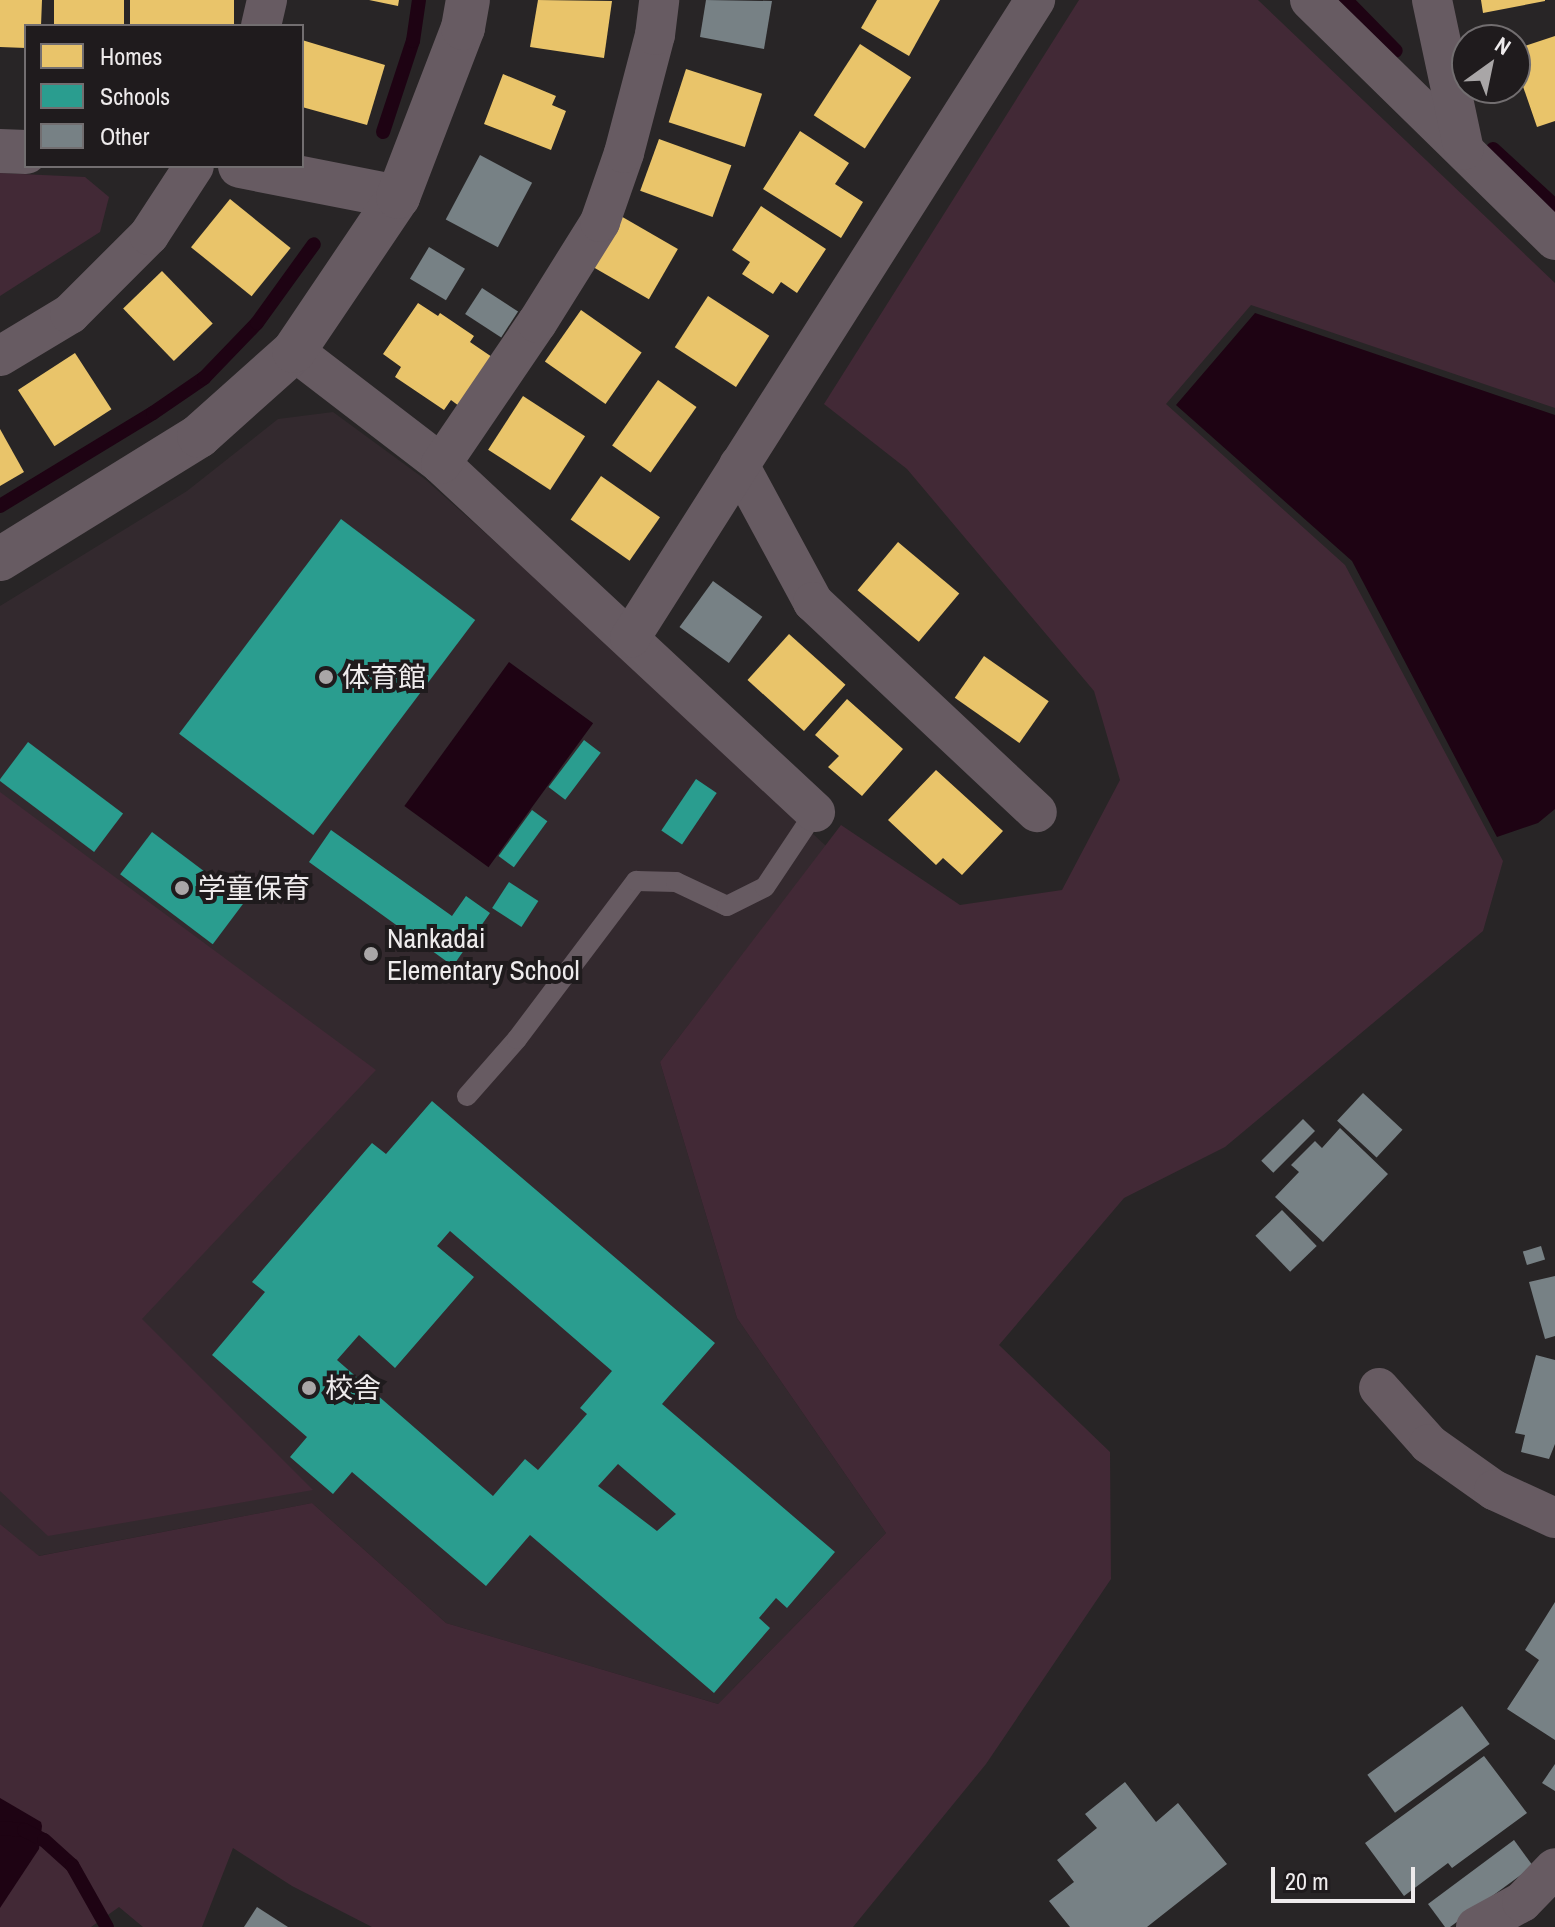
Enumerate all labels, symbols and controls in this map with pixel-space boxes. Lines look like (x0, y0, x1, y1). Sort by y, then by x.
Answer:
legend (24, 24, 304, 168)
north arrow (1451, 24, 1531, 104)
text: N (1489, 29, 1517, 62)
text: Homes (100, 40, 162, 72)
text: Schools (100, 80, 170, 112)
text: Other (100, 120, 149, 152)
place label: 体育館 (342, 660, 426, 694)
marker: 体育館 (317, 668, 335, 686)
place label: 学童保育 (198, 871, 310, 905)
marker: 学童保育 (173, 879, 191, 897)
place label: Nankadai Elementary School (387, 921, 580, 987)
marker: Nankadai Elementary School (362, 945, 380, 963)
place label: 校舎 (325, 1371, 381, 1405)
marker: 校舎 (300, 1379, 318, 1397)
scale bar (1275, 1851, 1419, 1901)
text: 20 m (1285, 1865, 1329, 1897)

